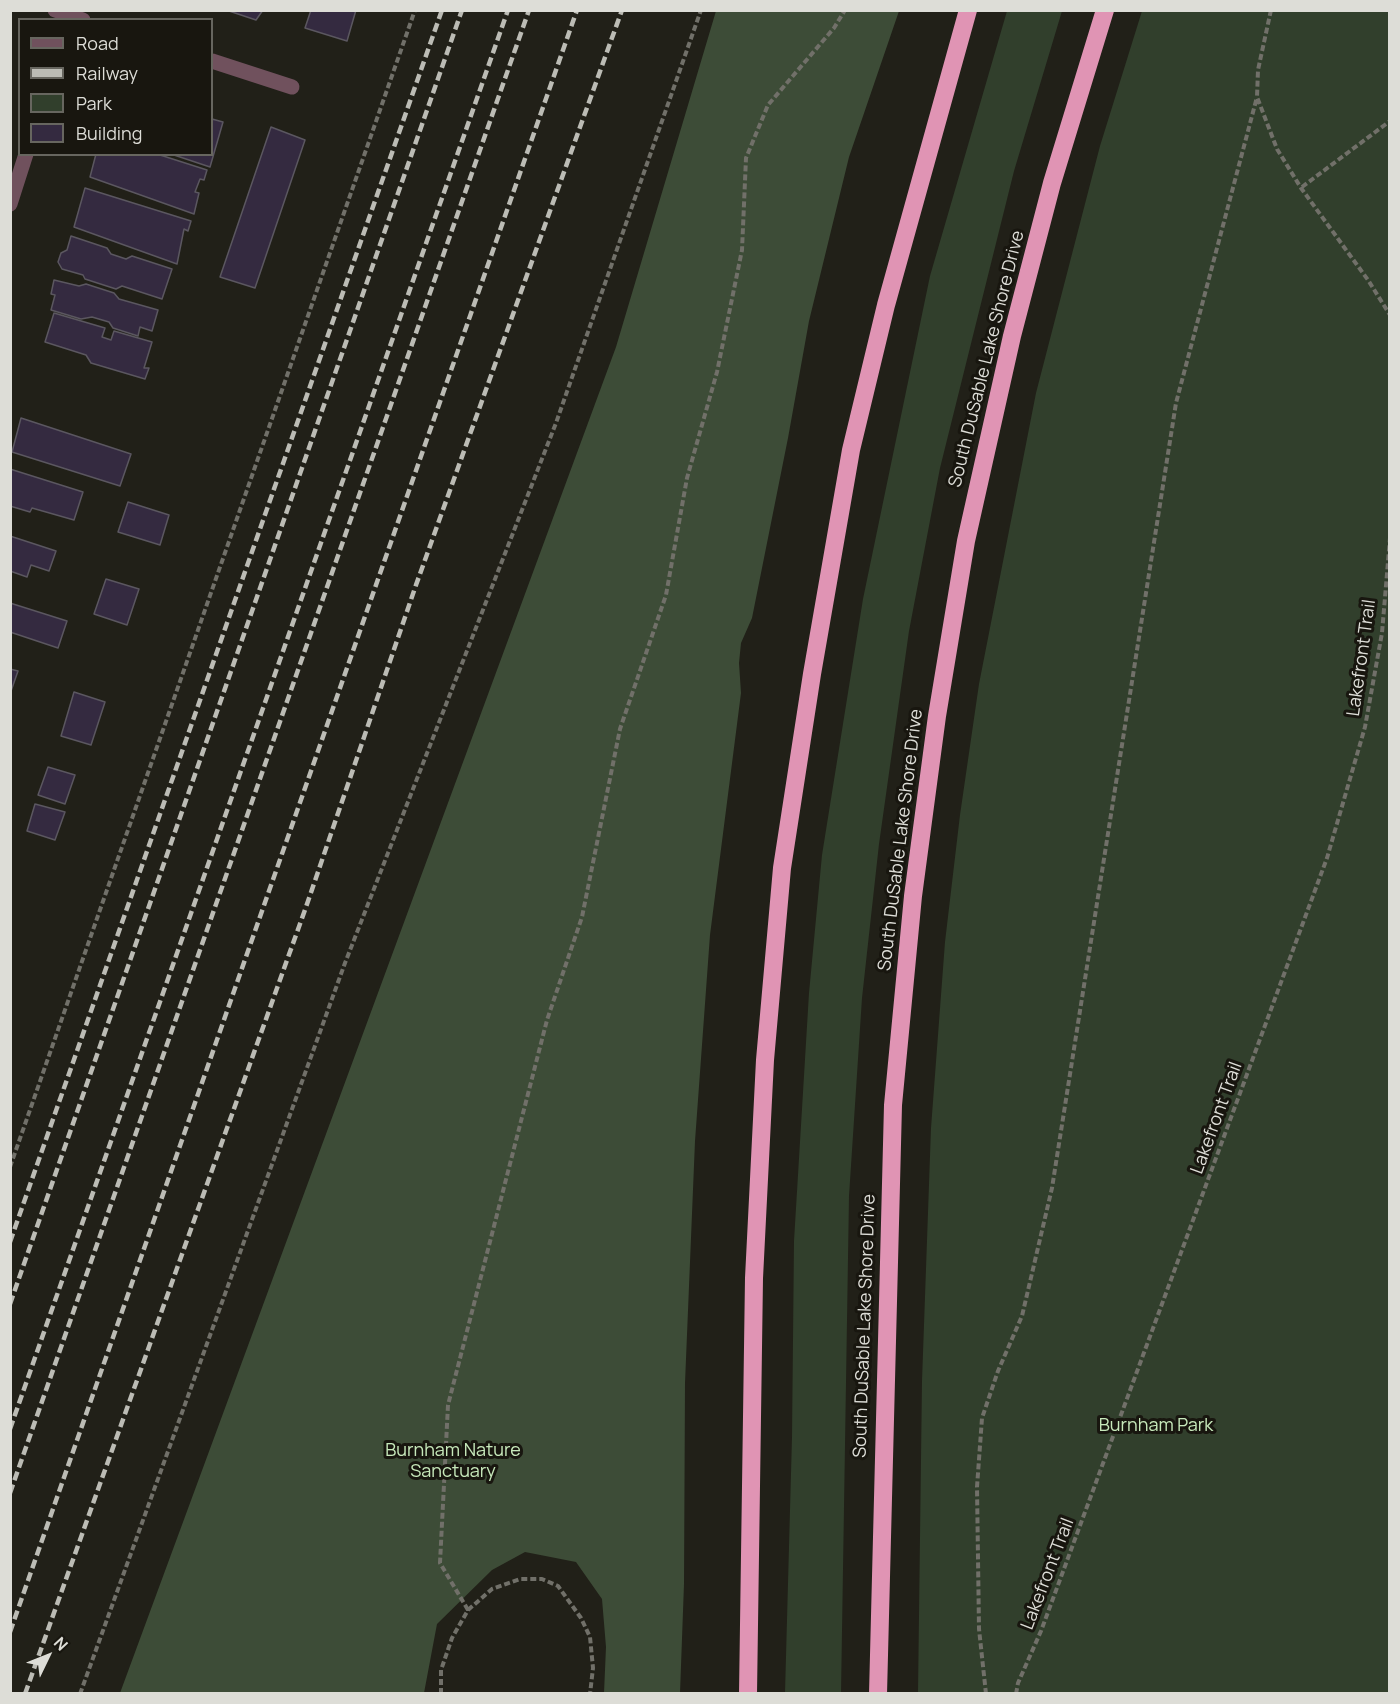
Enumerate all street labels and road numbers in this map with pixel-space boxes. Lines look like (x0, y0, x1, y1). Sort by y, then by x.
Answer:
street label: South DuSable Lake Shore Drive (945, 228, 1029, 490)
street label: Lakefront Trail (1343, 598, 1381, 718)
street label: South DuSable Lake Shore Drive (874, 708, 928, 972)
street label: Lakefront Trail (1187, 1059, 1247, 1177)
street label: South DuSable Lake Shore Drive (850, 1194, 880, 1458)
street label: Lakefront Trail (1017, 1515, 1079, 1633)

